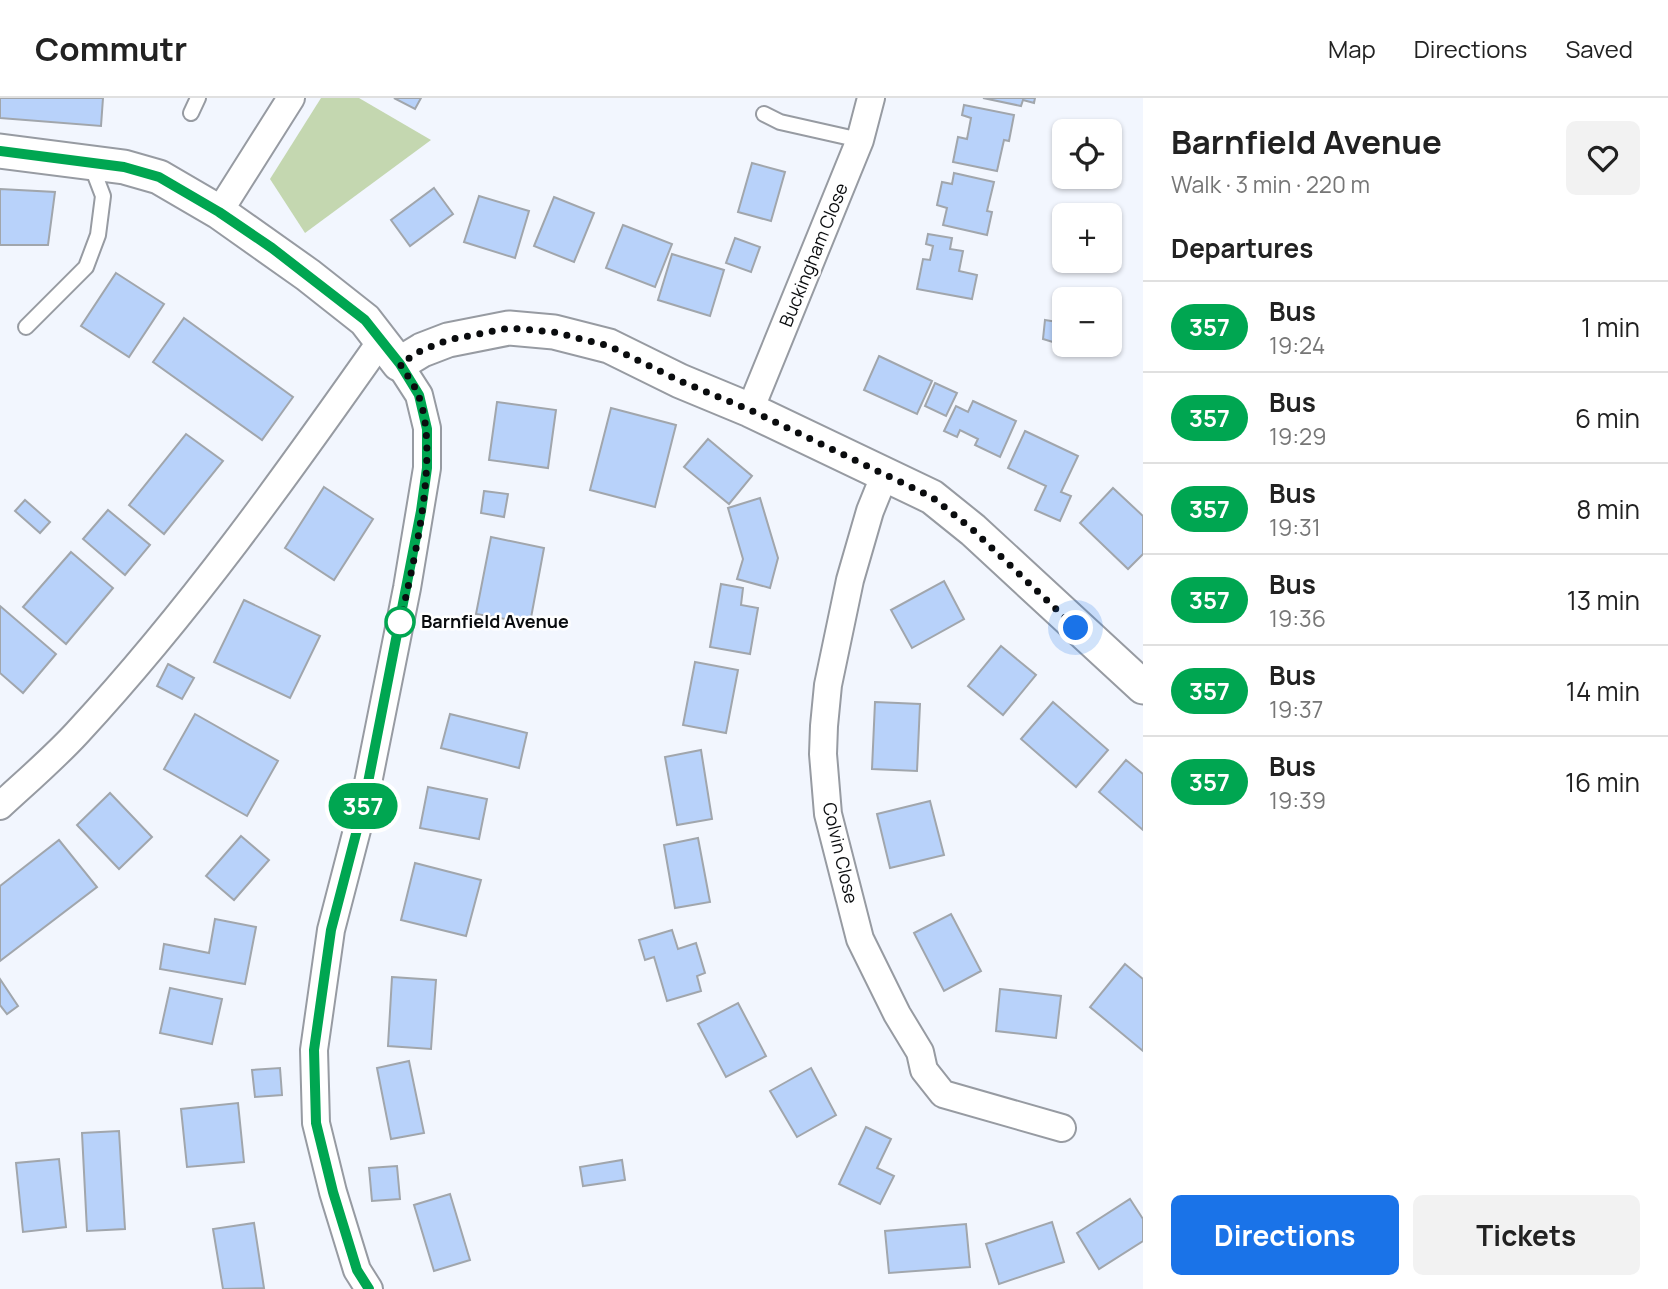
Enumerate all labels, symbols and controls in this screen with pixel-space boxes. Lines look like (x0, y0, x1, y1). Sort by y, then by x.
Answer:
text: Commutr (35, 26, 187, 71)
text: Map (1328, 32, 1376, 65)
text: Directions (1414, 32, 1527, 65)
text: Saved (1565, 32, 1633, 65)
map controls (1052, 119, 1122, 357)
button: locate (1052, 119, 1122, 189)
text: Barnfield Avenue (1171, 119, 1442, 164)
button: heart (1566, 121, 1640, 195)
text: Walk · 3 min · 220 m (1171, 168, 1370, 200)
street label: Buckingham Close (773, 179, 853, 330)
button: + (1052, 203, 1122, 273)
text: Departures (1171, 230, 1313, 266)
button: − (1052, 287, 1122, 357)
text: Bus (1269, 293, 1316, 329)
text: 1 min (1581, 309, 1640, 345)
text: 357 (1189, 310, 1230, 343)
text: 19:24 (1269, 329, 1325, 361)
text: Bus (1269, 384, 1316, 420)
text: 6 min (1575, 400, 1640, 436)
text: 357 (1189, 401, 1230, 434)
text: 19:29 (1269, 420, 1327, 452)
text: Bus (1269, 475, 1316, 511)
text: 8 min (1576, 491, 1640, 527)
text: 357 (1189, 492, 1230, 525)
text: 19:31 (1269, 511, 1321, 543)
text: Bus (1269, 566, 1316, 602)
text: 13 min (1567, 582, 1640, 618)
text: 357 (1189, 583, 1230, 616)
text: 19:36 (1269, 602, 1326, 634)
marker: Barnfield Avenue (385, 607, 415, 637)
place label: Barnfield Avenue (421, 609, 569, 633)
your location (1058, 610, 1093, 645)
text: Bus (1269, 657, 1316, 693)
text: 14 min (1566, 673, 1640, 709)
text: 357 (1189, 674, 1230, 707)
text: 19:37 (1269, 693, 1323, 725)
text: Bus (1269, 748, 1316, 784)
text: 16 min (1565, 764, 1640, 800)
text: 357 (1189, 765, 1230, 798)
line badge: 357 (323, 783, 403, 829)
text: 19:39 (1269, 784, 1326, 816)
text: 357 (343, 789, 383, 822)
street label: Colvin Close (818, 800, 864, 906)
button: Directions (1171, 1195, 1399, 1275)
button: Tickets (1413, 1195, 1640, 1275)

